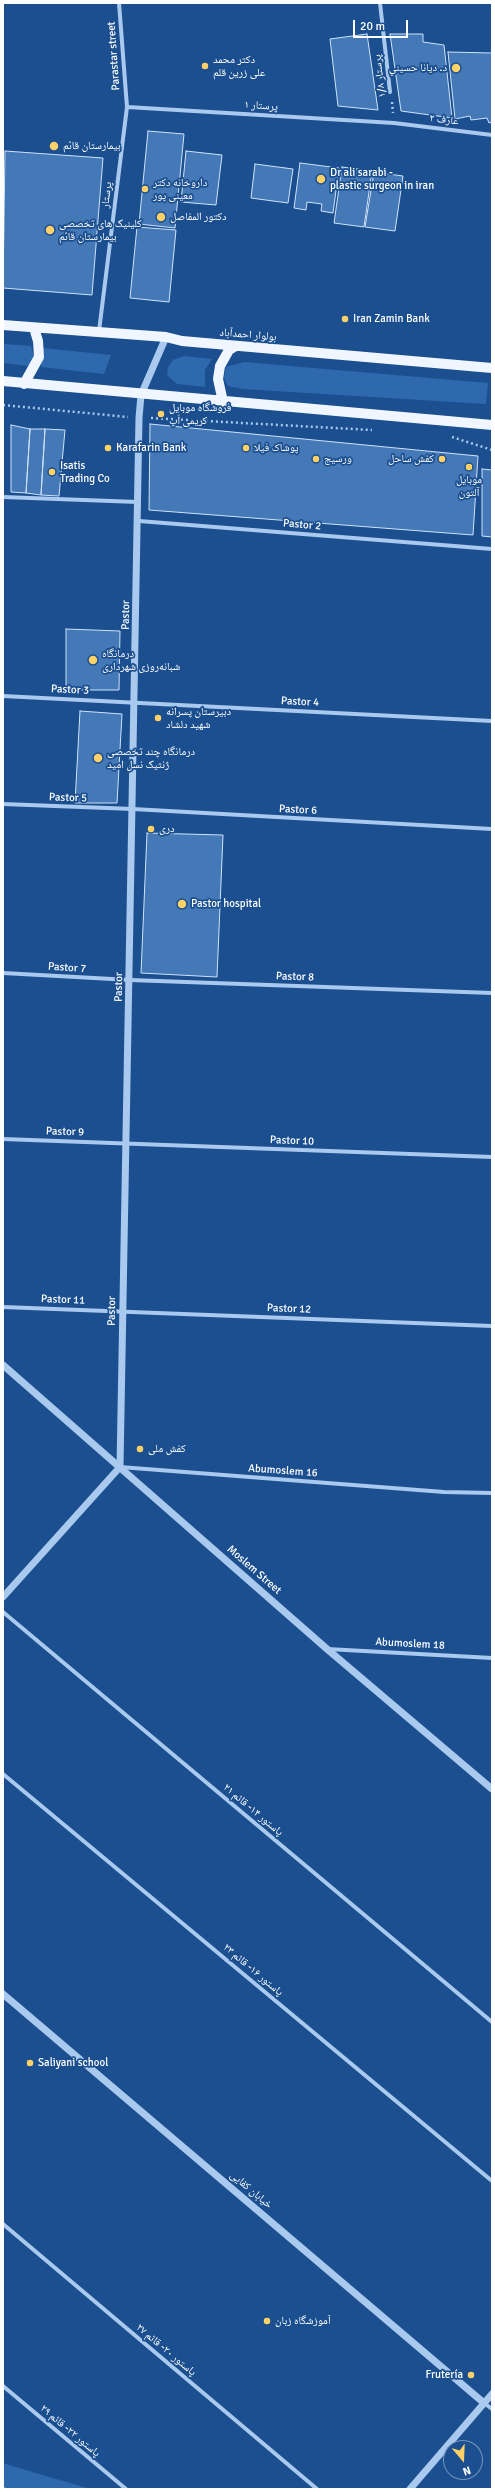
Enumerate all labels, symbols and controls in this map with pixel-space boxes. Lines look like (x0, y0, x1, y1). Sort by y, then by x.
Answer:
scale bar (355, 12, 410, 38)
text: 20 m (360, 19, 385, 34)
street label: Parastar street (105, 21, 123, 91)
place label: دکتر محمد علی زرین قلم (213, 53, 265, 79)
street label: پرستار ۱/۸ (371, 54, 389, 98)
marker: دکتر محمد علی زرین قلم (200, 61, 210, 71)
place label: د. ديانا حسيني (389, 61, 447, 75)
marker: د. ديانا حسيني (450, 62, 462, 74)
street label: پرستار ۱ (244, 98, 278, 114)
street label: عارف ۲ (429, 112, 459, 128)
place label: بیمارستان قائم (63, 139, 121, 153)
marker: بیمارستان قائم (48, 140, 60, 152)
place label: Dr ali sarabi - plastic surgeon in iran (330, 166, 434, 192)
marker: Dr ali sarabi - plastic surgeon in iran (315, 173, 327, 185)
place label: داروخانه دکتر معینی پور (153, 176, 207, 202)
street label: پرستار (99, 181, 115, 209)
marker: داروخانه دکتر معینی پور (140, 184, 150, 194)
place label: دكتور المفاصل (170, 210, 227, 224)
marker: دكتور المفاصل (155, 211, 167, 223)
place label: کلینیک های تخصصی بیمارستان قائم (59, 217, 142, 243)
marker: کلینیک های تخصصی بیمارستان قائم (44, 224, 56, 236)
place label: Iran Zamin Bank (353, 312, 430, 326)
marker: Iran Zamin Bank (340, 314, 350, 324)
street label: بولوار احمدآباد (219, 326, 277, 344)
place label: فروشگاه موبایل کریمی اَپ (169, 401, 231, 427)
marker: فروشگاه موبایل کریمی اَپ (156, 409, 166, 419)
place label: Karafarin Bank (116, 441, 186, 455)
place label: پوشاک فیلا (254, 441, 299, 455)
marker: Karafarin Bank (103, 443, 113, 453)
marker: پوشاک فیلا (241, 443, 251, 453)
place label: ورسیج (324, 452, 352, 466)
place label: کفش ساحل (388, 452, 434, 466)
marker: ورسیج (311, 454, 321, 464)
marker: کفش ساحل (437, 454, 447, 464)
place label: Isatis Trading Co (60, 459, 110, 485)
marker: موبایل آلتون (464, 462, 474, 472)
marker: Isatis Trading Co (47, 467, 57, 477)
place label: موبایل آلتون (456, 473, 482, 499)
street label: Pastor 2 (282, 517, 322, 533)
street label: Pastor (119, 600, 133, 630)
place label: درمانگاه شبانه‌روزی شهرداری (102, 647, 180, 673)
marker: درمانگاه شبانه‌روزی شهرداری (87, 654, 99, 666)
street label: Pastor 3 (51, 682, 89, 698)
street label: Pastor 4 (281, 694, 319, 710)
place label: دبیرستان پسرانه شهید دلشاد (166, 705, 231, 731)
marker: دبیرستان پسرانه شهید دلشاد (153, 713, 163, 723)
place label: درمانگاه چند تخصصی ژنتیک نسل امید (107, 745, 195, 771)
marker: درمانگاه چند تخصصی ژنتیک نسل امید (92, 752, 104, 764)
street label: Pastor 5 (49, 791, 87, 805)
street label: Pastor 6 (279, 802, 317, 818)
place label: دری (159, 822, 175, 836)
marker: دری (146, 824, 156, 834)
place label: Pastor hospital (191, 897, 261, 911)
marker: Pastor hospital (176, 898, 188, 910)
street label: Pastor 7 (47, 960, 87, 976)
street label: Pastor 8 (276, 970, 314, 984)
street label: Pastor (112, 972, 126, 1002)
street label: Pastor 9 (46, 1125, 84, 1139)
street label: Pastor 10 (270, 1134, 314, 1148)
street label: Pastor 11 (41, 1293, 85, 1307)
street label: Pastor (105, 1296, 119, 1326)
street label: Pastor 12 (267, 1302, 311, 1316)
place label: کفش ملی (148, 1442, 186, 1456)
marker: کفش ملی (135, 1444, 145, 1454)
street label: Abumoslem 16 (248, 1462, 318, 1480)
street label: Moslem Street (224, 1543, 284, 1597)
street label: Abumoslem 18 (375, 1636, 445, 1652)
street label: پاستور ۱۴- قائم ۲۱ (220, 1781, 286, 1839)
street label: پاستور ۱۶- قائم ۲۳ (220, 1941, 286, 1999)
place label: Saliyani school (38, 2056, 108, 2070)
marker: Saliyani school (25, 2058, 35, 2068)
street label: خیابان کفایی (227, 2168, 275, 2212)
place label: آموزشگاه زبان (275, 2314, 331, 2328)
marker: آموزشگاه زبان (262, 2316, 272, 2326)
street label: پاستور ۲۰- قائم ۲۷ (133, 2321, 199, 2379)
place label: Frutería (425, 2368, 463, 2382)
marker: Frutería (466, 2370, 476, 2380)
street label: پاستور ۲۲- قائم ۲۹ (37, 2402, 103, 2460)
north arrow (443, 2440, 483, 2480)
text: N (461, 2463, 472, 2478)

